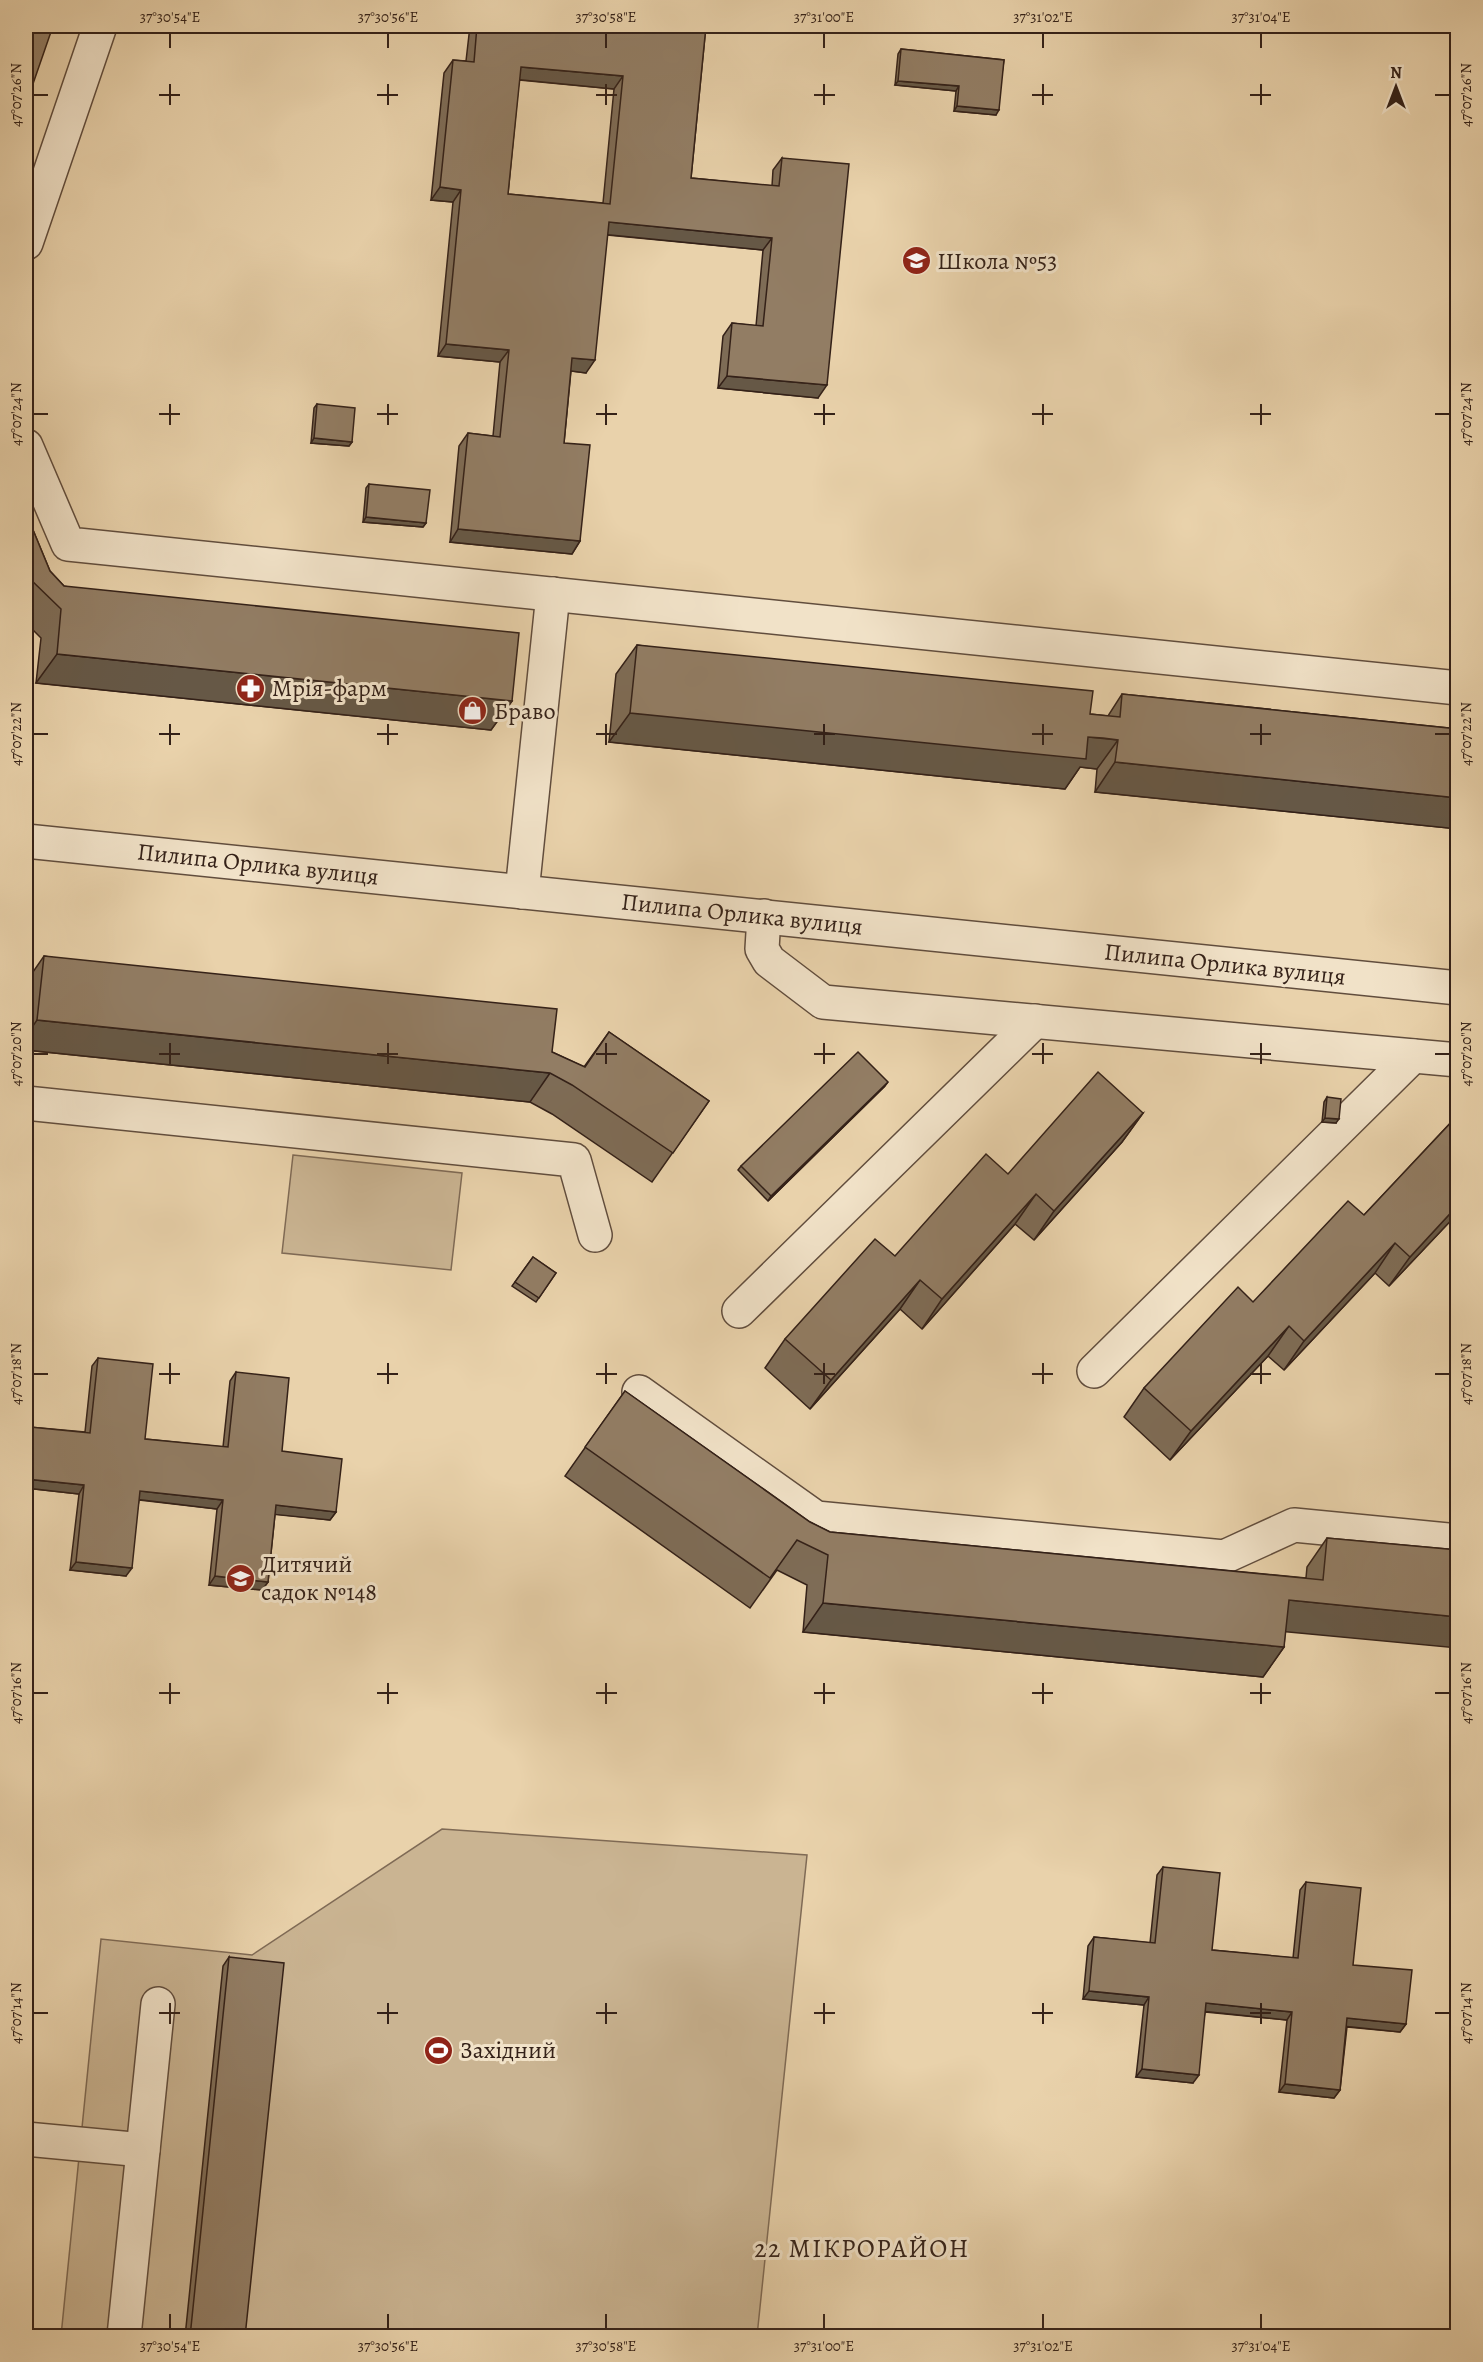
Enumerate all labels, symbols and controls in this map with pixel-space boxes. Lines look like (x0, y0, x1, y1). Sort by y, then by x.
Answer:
text: 37°30'54"E (140, 7, 200, 27)
text: 37°30'56"E (358, 7, 418, 27)
text: 37°30'58"E (575, 7, 637, 27)
text: 37°31'00"E (794, 7, 854, 27)
text: 37°31'02"E (1013, 7, 1073, 27)
text: 37°31'04"E (1231, 7, 1291, 27)
north arrow (1366, 57, 1426, 117)
text: N (1390, 62, 1402, 84)
text: 47°07'26"N (6, 63, 26, 127)
text: 47°07'26"N (1456, 63, 1476, 127)
school or university icon: Школа №53 (900, 245, 932, 277)
place label: Школа №53 (937, 245, 1057, 277)
text: 47°07'24"N (6, 382, 26, 446)
text: 47°07'24"N (1456, 382, 1476, 446)
pharmacy icon: Мрія-фарм (235, 672, 267, 704)
place label: Мрія-фарм (272, 672, 387, 704)
shop icon: Браво (457, 695, 489, 727)
place label: Браво (494, 695, 556, 727)
text: 47°07'22"N (6, 702, 26, 766)
text: 47°07'22"N (1456, 702, 1476, 766)
street label: Пилипа Орлика вулиця (136, 835, 380, 893)
street label: Пилипа Орлика вулиця (620, 885, 864, 943)
street label: Пилипа Орлика вулиця (1103, 935, 1347, 993)
text: 47°07'20"N (6, 1021, 26, 1086)
text: 47°07'20"N (1456, 1021, 1476, 1086)
text: 47°07'18"N (6, 1343, 26, 1405)
text: 47°07'18"N (1456, 1343, 1476, 1405)
place label: Дитячий садок №148 (261, 1548, 377, 1608)
school or university icon: Дитячий садок №148 (224, 1562, 256, 1594)
text: 47°07'16"N (6, 1662, 26, 1724)
text: 47°07'16"N (1456, 1662, 1476, 1724)
text: 47°07'14"N (6, 1982, 26, 2044)
text: 47°07'14"N (1456, 1982, 1476, 2044)
sports icon: Західний (423, 2034, 455, 2066)
place label: Західний (460, 2034, 556, 2066)
district label: 22 МІКРОРАЙОН (754, 2231, 970, 2266)
text: 37°30'54"E (140, 2336, 200, 2356)
text: 37°30'56"E (358, 2336, 418, 2356)
text: 37°30'58"E (575, 2336, 637, 2356)
text: 37°31'00"E (794, 2336, 854, 2356)
text: 37°31'02"E (1013, 2336, 1073, 2356)
text: 37°31'04"E (1231, 2336, 1291, 2356)

